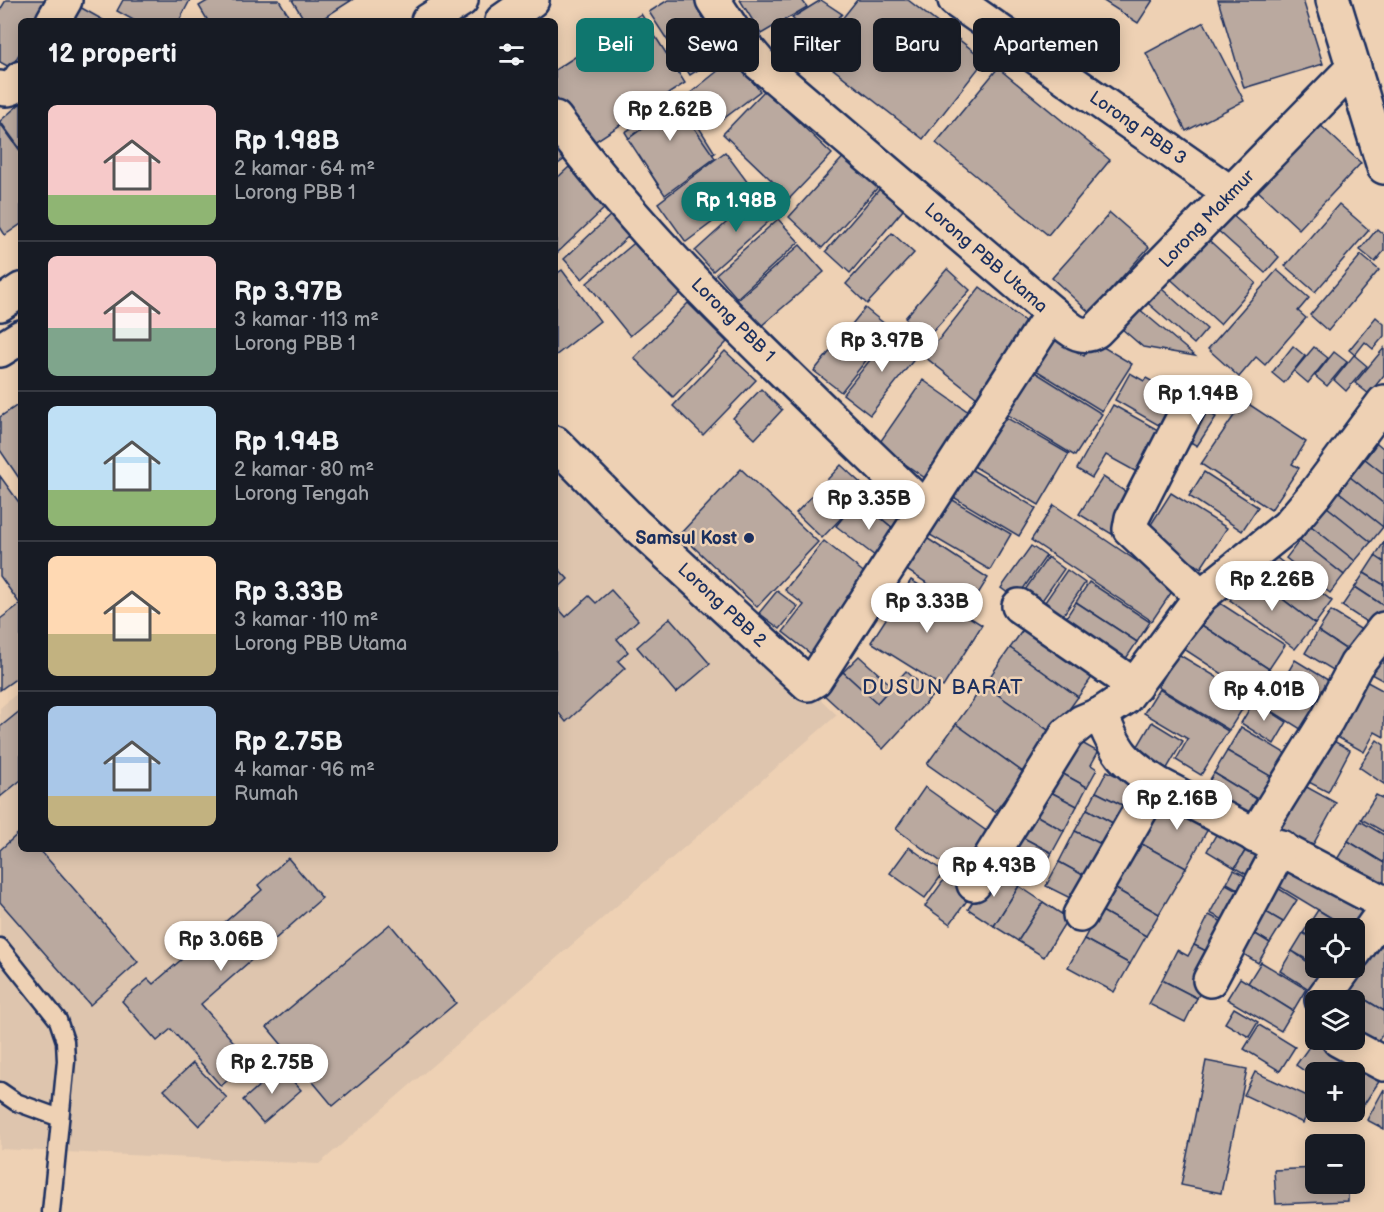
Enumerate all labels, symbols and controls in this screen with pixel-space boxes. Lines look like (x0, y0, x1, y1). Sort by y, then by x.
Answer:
chip: Beli (576, 18, 654, 72)
chip: Sewa (666, 18, 759, 72)
chip: Filter (771, 18, 861, 72)
chip: Baru (873, 18, 961, 72)
chip: Apartemen (973, 18, 1120, 72)
icon: filters (495, 38, 528, 71)
text: 12 properti (48, 39, 177, 70)
street label: Lorong PBB 3 (1085, 87, 1191, 169)
pin: Rp 2.62B (608, 91, 732, 142)
text: Rp 2.62B (627, 98, 713, 122)
text: Rp 1.98B (234, 126, 340, 157)
icon: home (96, 129, 168, 201)
text: 2 kamar · 64 m² (234, 157, 375, 181)
street label: Lorong Makmur (1155, 165, 1259, 272)
text: Lorong PBB 1 (234, 181, 356, 205)
pin: Rp 1.98B (674, 182, 798, 233)
text: Rp 1.98B (695, 189, 777, 213)
street label: Lorong PBB Utama (920, 199, 1052, 317)
street label: Lorong PBB 1 (687, 274, 779, 366)
text: Rp 3.97B (234, 277, 343, 308)
icon: home (96, 280, 168, 352)
text: 3 kamar · 113 m² (234, 308, 379, 332)
pin: Rp 3.97B (820, 322, 944, 373)
text: Rp 3.97B (840, 329, 924, 353)
text: Lorong PBB 1 (234, 332, 356, 356)
pin: Rp 1.94B (1136, 375, 1260, 426)
text: Rp 1.94B (1158, 382, 1239, 406)
text: Rp 1.94B (234, 427, 339, 458)
icon: home (96, 430, 168, 502)
text: 2 kamar · 80 m² (234, 458, 374, 482)
pin: Rp 3.35B (807, 480, 931, 531)
text: Lorong Tengah (234, 482, 369, 506)
text: Rp 3.35B (827, 487, 911, 511)
place label: Samsul Kost (635, 528, 737, 549)
marker: Samsul Kost (742, 531, 756, 545)
street label: Lorong PBB 2 (673, 559, 771, 652)
pin: Rp 2.26B (1210, 561, 1334, 612)
text: Rp 2.26B (1229, 568, 1315, 592)
text: Rp 3.33B (234, 577, 343, 608)
icon: home (96, 580, 168, 652)
pin: Rp 3.33B (865, 583, 989, 634)
text: Rp 3.33B (885, 590, 969, 614)
text: 3 kamar · 110 m² (234, 608, 378, 632)
text: Lorong PBB Utama (234, 632, 407, 656)
pin: Rp 4.01B (1202, 671, 1326, 722)
district label: DUSUN BARAT (862, 675, 1024, 700)
text: Rp 4.01B (1223, 678, 1305, 702)
text: Rp 2.75B (234, 727, 343, 758)
icon: home (96, 730, 168, 802)
text: 4 kamar · 96 m² (234, 758, 375, 782)
pin: Rp 2.16B (1115, 780, 1239, 831)
text: Rumah (234, 782, 298, 806)
text: Rp 2.16B (1136, 787, 1218, 811)
pin: Rp 4.93B (932, 847, 1056, 898)
text: Rp 4.93B (952, 854, 1036, 878)
map controls (1305, 918, 1365, 1194)
button: locate (1305, 918, 1365, 978)
pin: Rp 3.06B (159, 921, 283, 972)
text: Rp 3.06B (178, 928, 264, 952)
button: layers (1305, 990, 1365, 1050)
pin: Rp 2.75B (210, 1044, 334, 1095)
text: Rp 2.75B (230, 1051, 314, 1075)
button: + (1305, 1062, 1365, 1122)
button: − (1305, 1134, 1365, 1194)

